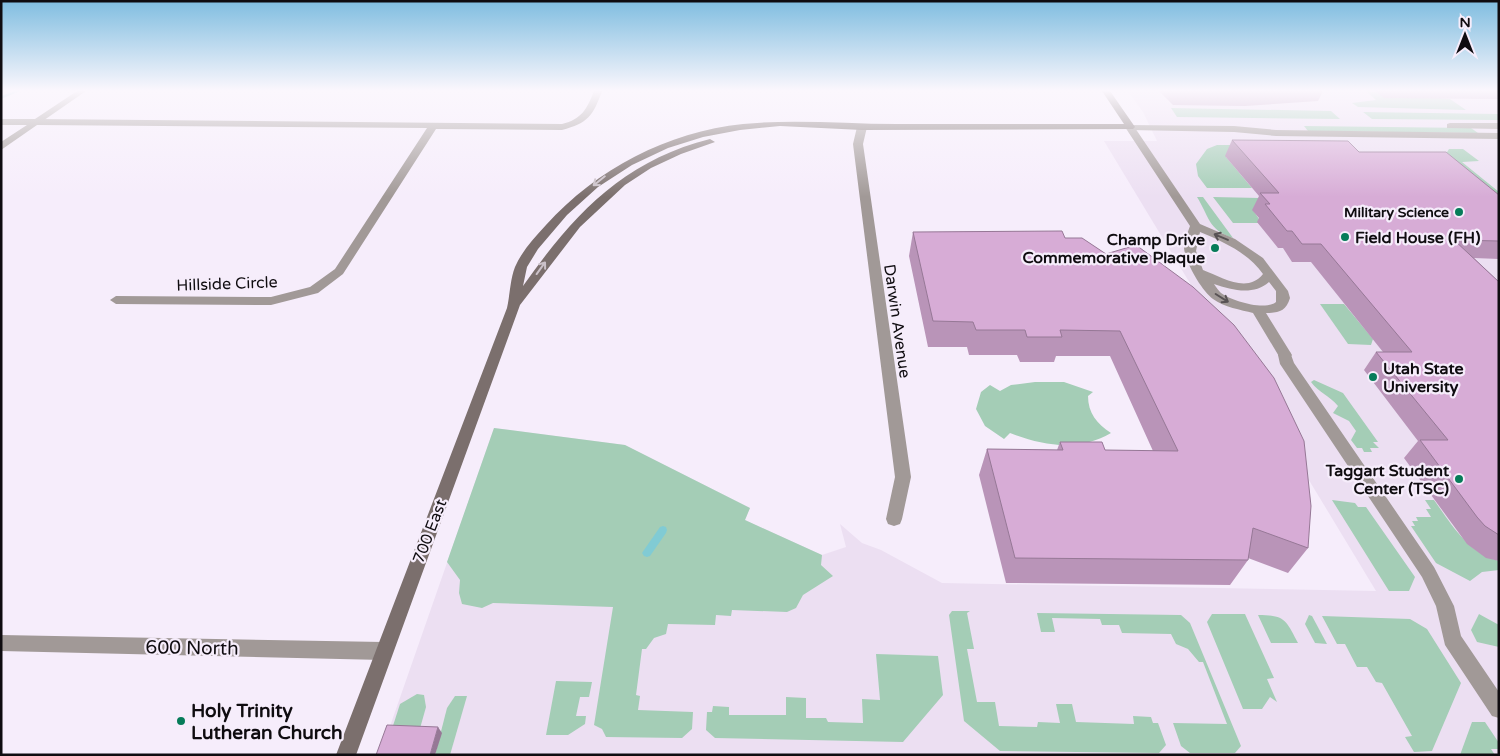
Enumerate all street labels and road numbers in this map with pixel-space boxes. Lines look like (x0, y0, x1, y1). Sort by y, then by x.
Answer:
street label: Darwin Avenue (879, 263, 915, 379)
street label: Hillside Circle (176, 272, 278, 296)
street label: 700 East (409, 496, 451, 566)
street label: 600 North (145, 636, 239, 660)

